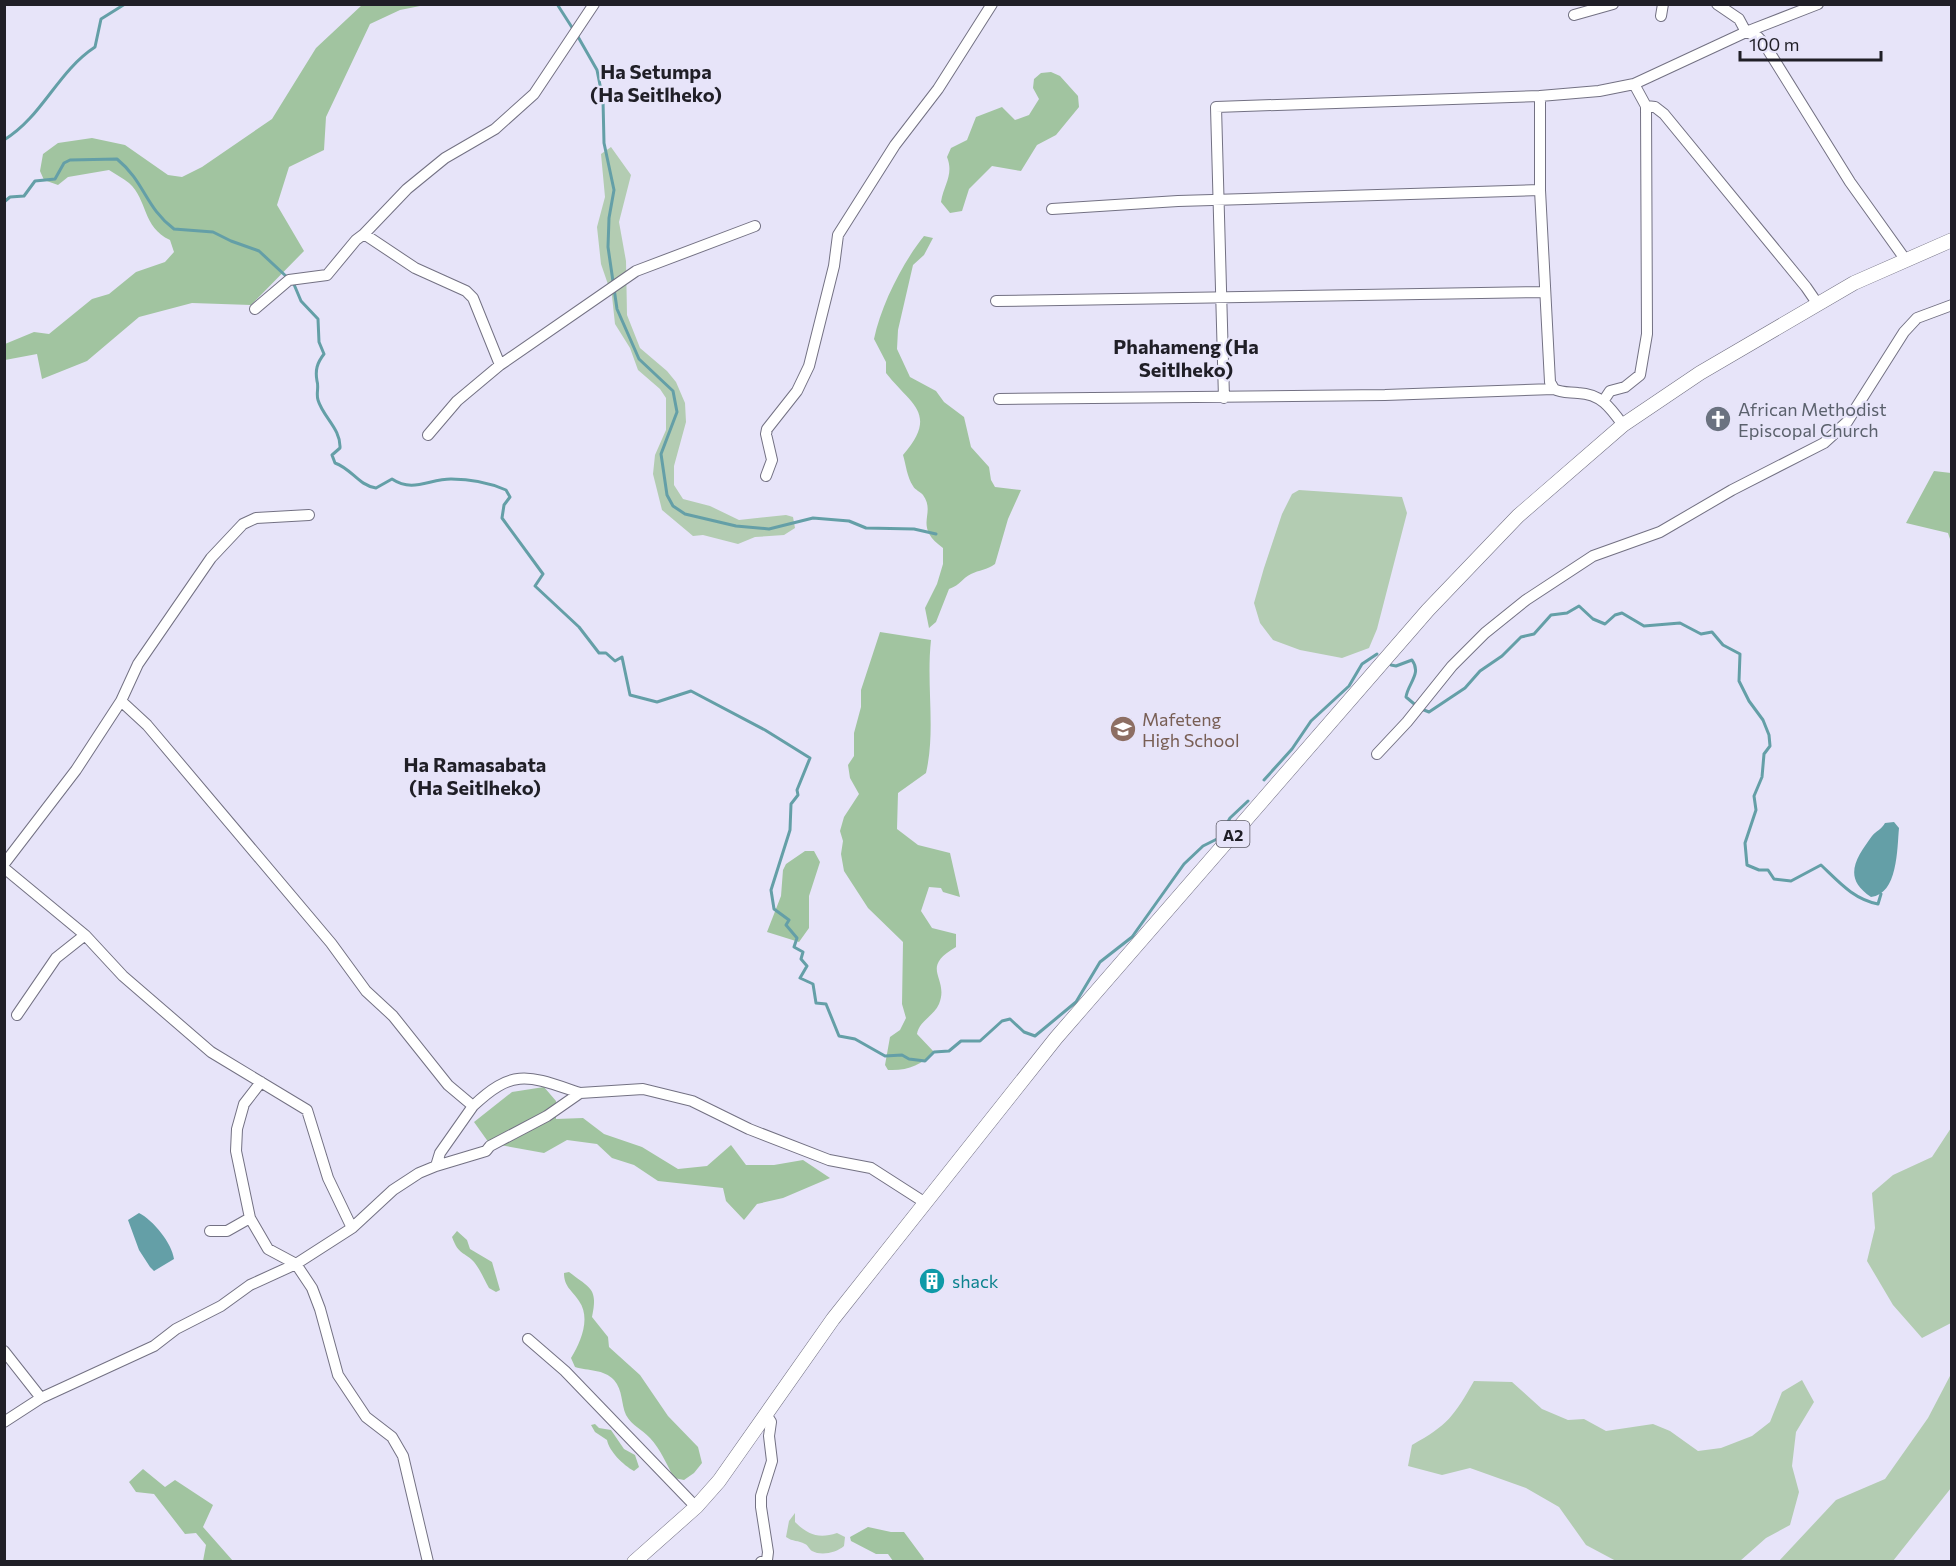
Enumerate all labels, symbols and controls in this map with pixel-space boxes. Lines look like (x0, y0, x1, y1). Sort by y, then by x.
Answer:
scale bar (1740, 24, 1881, 62)
text: 100 m (1749, 33, 1799, 55)
district label: Ha Setumpa (Ha Seitlheko) (590, 59, 722, 106)
district label: Phahameng (Ha Seitlheko) (1113, 334, 1259, 381)
place label: African Methodist Episcopal Church (1738, 398, 1887, 441)
church icon: African Methodist Episcopal Church (1703, 404, 1733, 434)
place label: Mafeteng High School (1142, 708, 1240, 751)
school or university icon: Mafeteng High School (1108, 714, 1138, 744)
district label: Ha Ramasabata (Ha Seitlheko) (404, 752, 546, 799)
road number: A2 (1216, 821, 1250, 847)
building icon: shack (917, 1266, 947, 1296)
place label: shack (952, 1270, 999, 1292)

